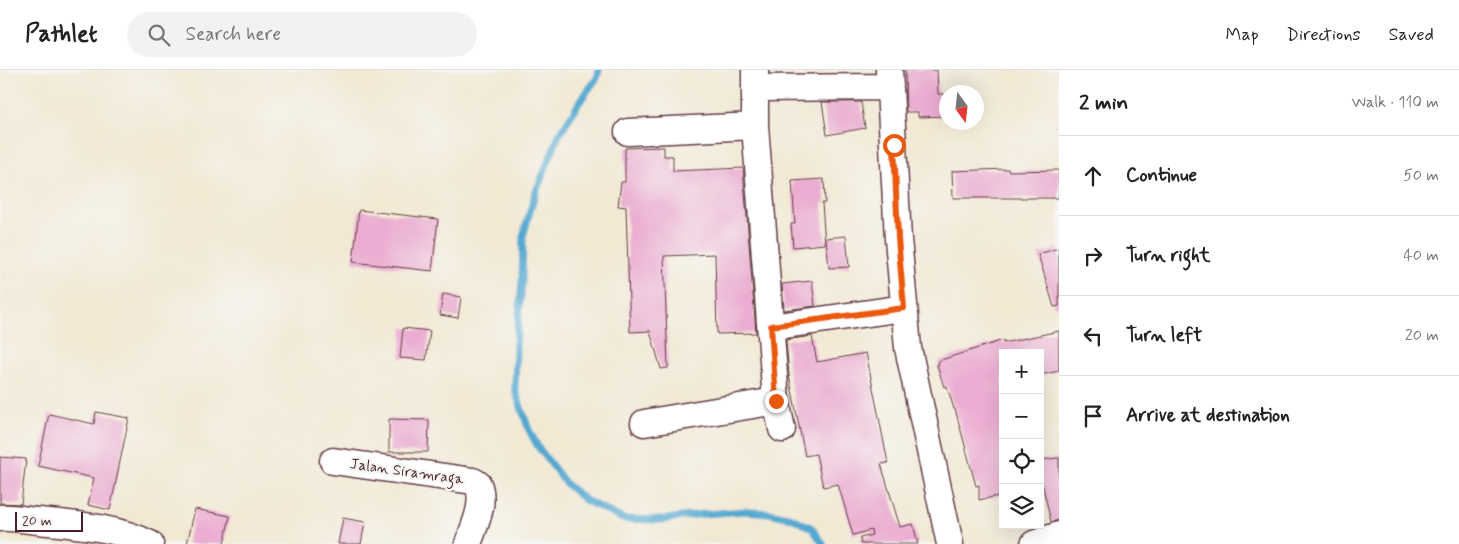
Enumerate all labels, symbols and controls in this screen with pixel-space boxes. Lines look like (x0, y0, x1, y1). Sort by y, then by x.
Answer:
search box (127, 12, 477, 57)
text: Pathlet (25, 19, 97, 50)
icon: search (145, 21, 173, 49)
text: Search here (185, 22, 281, 47)
text: Map (1226, 23, 1259, 47)
text: Directions (1287, 23, 1361, 47)
text: Saved (1389, 23, 1434, 47)
north arrow (939, 85, 984, 130)
text: 2 min (1079, 89, 1128, 117)
text: Walk · 110 m (1351, 92, 1439, 113)
route start (883, 134, 906, 157)
icon: ahead (1079, 162, 1107, 190)
text: Continue (1126, 163, 1197, 188)
text: 50 m (1403, 165, 1439, 186)
icon: right (1079, 242, 1107, 270)
text: Turn right (1126, 243, 1210, 268)
text: 40 m (1403, 245, 1439, 266)
icon: left (1079, 322, 1107, 350)
text: Turn left (1126, 323, 1202, 348)
text: 20 m (1405, 325, 1439, 346)
map controls (999, 349, 1044, 529)
button: + (999, 349, 1044, 394)
route end (765, 390, 788, 413)
button: − (999, 394, 1044, 439)
icon: arrive (1079, 402, 1107, 430)
text: Arrive at destination (1126, 403, 1290, 428)
button: locate (999, 439, 1044, 484)
street label: Jalan Siramraga (349, 454, 466, 491)
button: layers (999, 484, 1044, 529)
scale bar (15, 509, 82, 532)
text: 20 m (22, 512, 52, 530)

